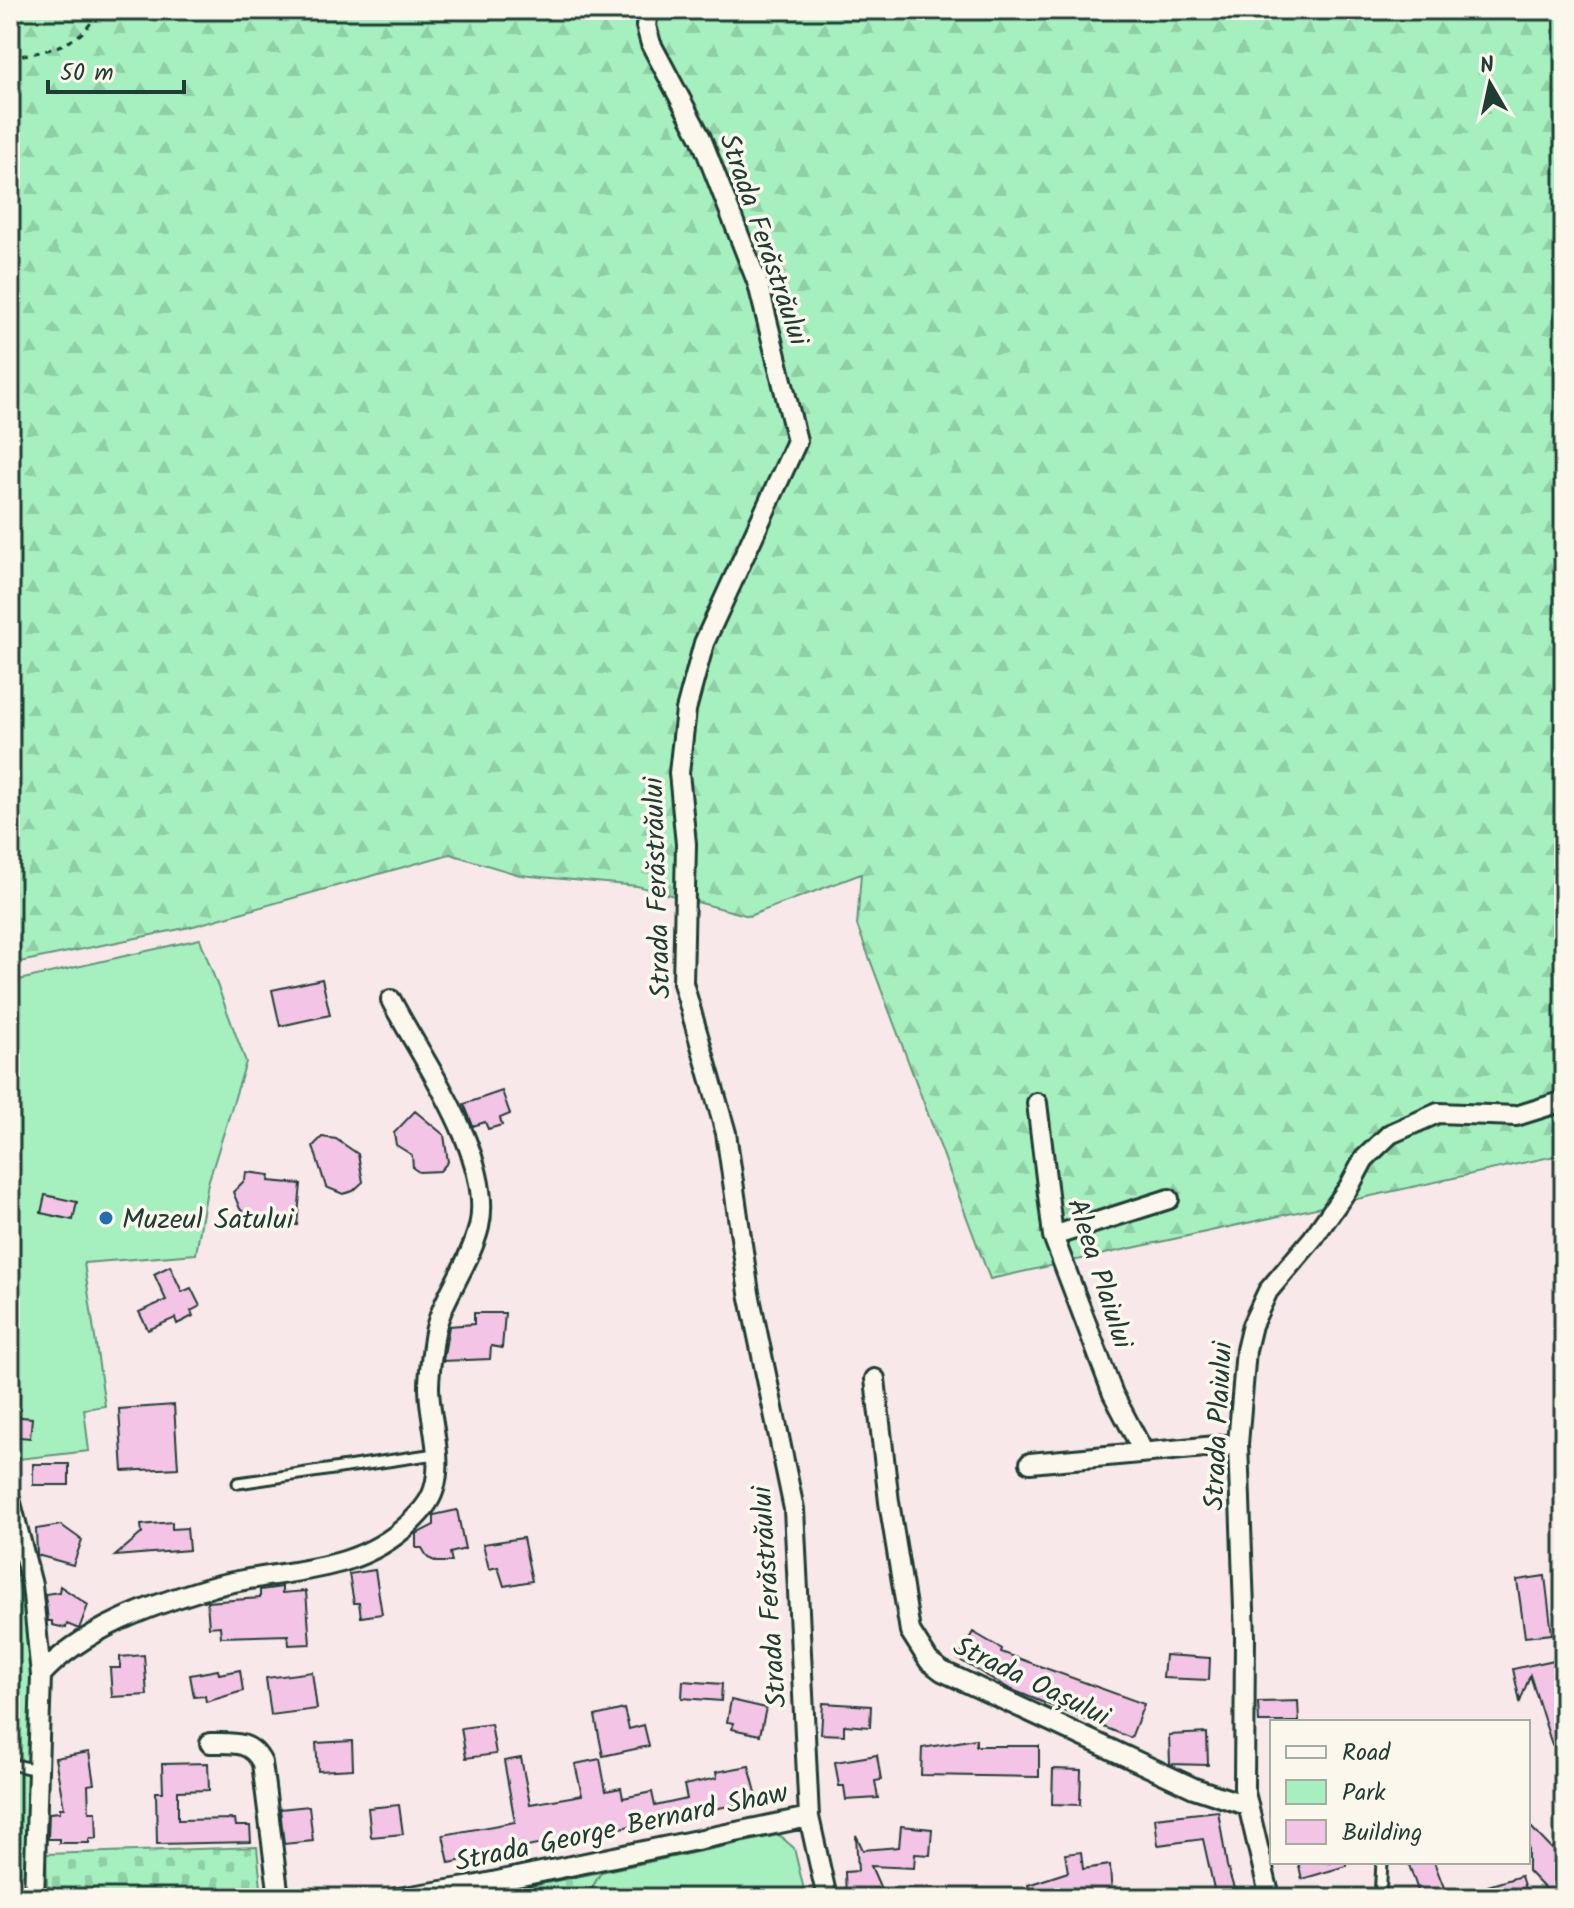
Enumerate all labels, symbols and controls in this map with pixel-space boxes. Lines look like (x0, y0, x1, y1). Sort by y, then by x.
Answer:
scale bar (48, 44, 184, 94)
north arrow (1450, 44, 1530, 124)
text: N (1478, 48, 1497, 85)
text: 50 m (60, 54, 114, 93)
street label: Strada Ferăstrăului (705, 128, 820, 353)
street label: Strada Ferăstrăului (632, 775, 685, 1000)
street label: Aleea Plaiului (1053, 1193, 1145, 1356)
place label: Muzeul Satului (122, 1198, 295, 1243)
marker: Muzeul Satului (97, 1209, 115, 1227)
street label: Strada Plaiului (1193, 1339, 1246, 1512)
street label: Strada Ferăstrăului (740, 1483, 801, 1709)
street label: Strada Oașului (945, 1625, 1118, 1740)
legend (1270, 1720, 1530, 1864)
text: Road (1342, 1734, 1391, 1773)
street label: Strada George Bernard Shaw (451, 1771, 792, 1886)
text: Park (1342, 1774, 1386, 1813)
text: Building (1342, 1814, 1422, 1853)

